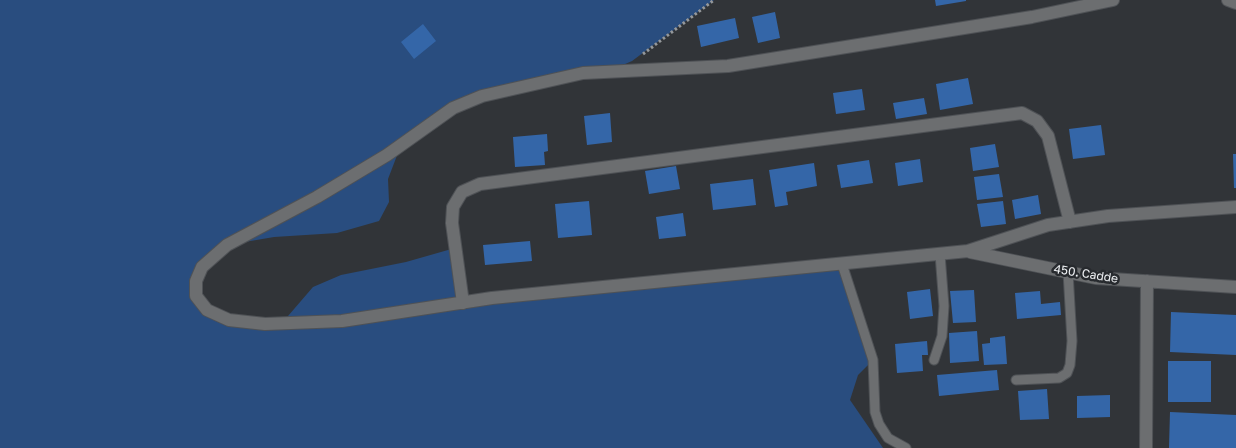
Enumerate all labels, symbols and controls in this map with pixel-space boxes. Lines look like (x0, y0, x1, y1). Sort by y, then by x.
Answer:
street label: 450. Cadde (1053, 262, 1119, 286)

